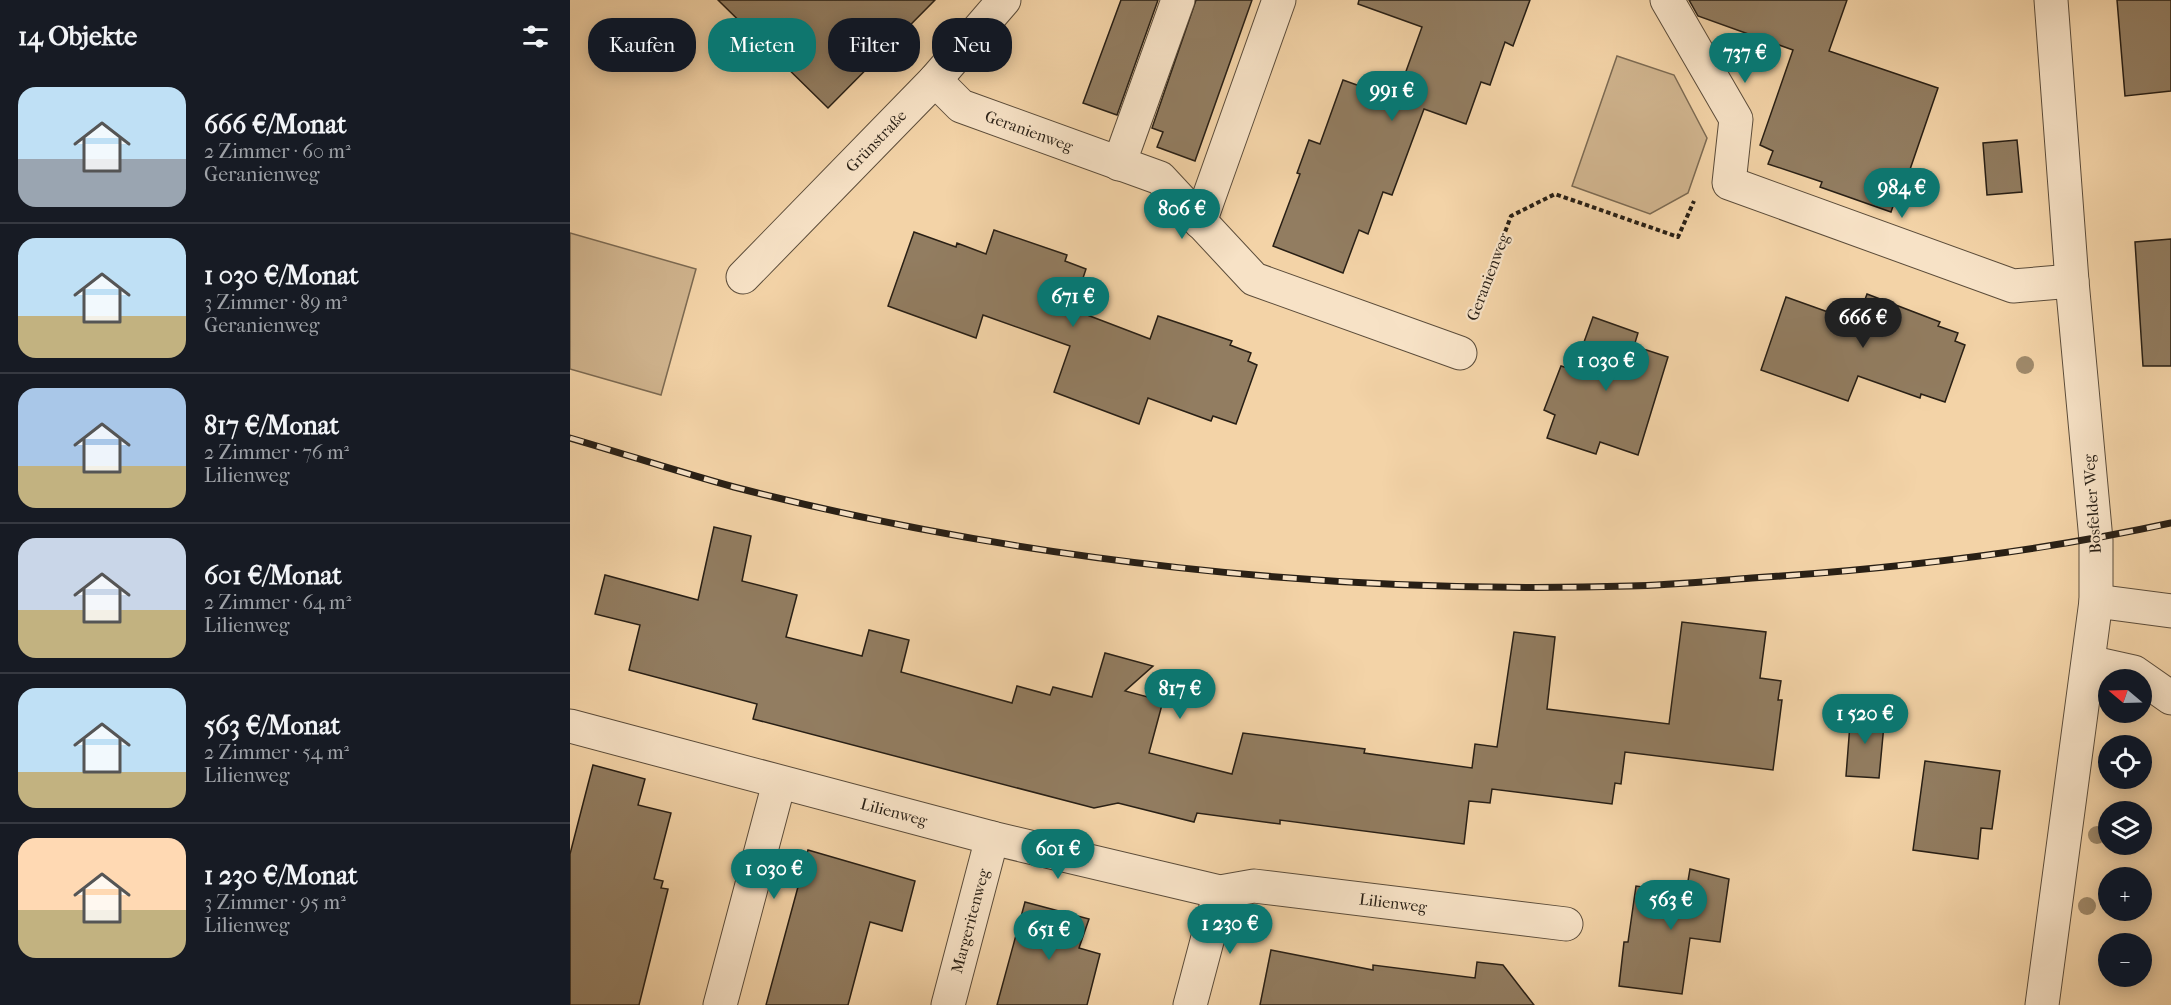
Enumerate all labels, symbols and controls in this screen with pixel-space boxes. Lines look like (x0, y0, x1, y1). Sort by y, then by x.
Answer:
chip: Kaufen (588, 18, 696, 72)
chip: Mieten (708, 18, 816, 72)
chip: Filter (828, 18, 920, 72)
chip: Neu (932, 18, 1012, 72)
icon: filters (519, 20, 552, 53)
text: 14 Objekte (18, 21, 137, 52)
pin: 737 € (1703, 33, 1787, 84)
text: 737 € (1723, 41, 1767, 64)
pin: 991 € (1350, 71, 1434, 122)
text: 991 € (1370, 79, 1414, 102)
street label: Grünstraße (842, 106, 910, 176)
street label: Geranienweg (982, 106, 1076, 156)
text: 666 €/Monat (204, 109, 346, 140)
icon: home (66, 111, 138, 183)
text: 2 Zimmer · 60 m² (204, 140, 351, 163)
text: Geranienweg (204, 163, 319, 186)
pin: 984 € (1860, 168, 1944, 219)
text: 984 € (1878, 176, 1926, 199)
pin: 806 € (1140, 189, 1224, 240)
text: 806 € (1158, 197, 1206, 220)
street label: Geranienweg (1463, 230, 1514, 323)
text: 1 030 €/Monat (204, 260, 358, 291)
icon: home (66, 262, 138, 334)
pin: 671 € (1031, 277, 1115, 328)
text: 671 € (1051, 285, 1095, 308)
text: 3 Zimmer · 89 m² (204, 291, 347, 314)
pin: 666 € (1821, 298, 1905, 349)
text: 666 € (1839, 306, 1887, 329)
text: Geranienweg (204, 314, 319, 337)
pin: 1 030 € (1551, 341, 1661, 392)
text: 1 030 € (1577, 349, 1635, 372)
text: 817 €/Monat (204, 410, 339, 441)
icon: home (66, 412, 138, 484)
text: 2 Zimmer · 76 m² (204, 441, 349, 464)
street label: Bosfelder Weg (2079, 453, 2105, 554)
text: Lilienweg (204, 464, 289, 487)
text: 601 €/Monat (204, 560, 342, 591)
icon: home (66, 562, 138, 634)
text: 2 Zimmer · 64 m² (204, 591, 351, 614)
text: Lilienweg (204, 614, 289, 637)
pin: 817 € (1138, 669, 1222, 720)
north arrow (2098, 669, 2152, 723)
map controls (2098, 669, 2152, 987)
text: 817 € (1158, 677, 1202, 700)
pin: 1 520 € (1810, 694, 1920, 745)
text: 1 520 € (1836, 702, 1894, 725)
text: 563 €/Monat (204, 710, 340, 741)
icon: home (66, 712, 138, 784)
button: locate (2098, 735, 2152, 789)
text: 2 Zimmer · 54 m² (204, 741, 349, 764)
text: Lilienweg (204, 764, 289, 787)
street label: Lilienweg (859, 794, 930, 830)
button: layers (2098, 801, 2152, 855)
pin: 601 € (1016, 829, 1100, 880)
text: 601 € (1035, 837, 1081, 860)
pin: 1 030 € (719, 849, 829, 900)
text: 1 030 € (745, 857, 803, 880)
text: 1 230 €/Monat (204, 860, 357, 891)
icon: home (66, 862, 138, 934)
street label: Margeritenweg (947, 866, 993, 975)
button: + (2098, 867, 2152, 921)
pin: 563 € (1629, 880, 1713, 931)
text: 563 € (1649, 888, 1693, 911)
street label: Lilienweg (1358, 889, 1429, 917)
text: 3 Zimmer · 95 m² (204, 891, 346, 914)
pin: 1 230 € (1175, 904, 1285, 955)
pin: 651 € (1007, 910, 1091, 961)
text: 1 230 € (1201, 912, 1259, 935)
text: Lilienweg (204, 914, 289, 937)
text: 651 € (1028, 918, 1070, 941)
button: − (2098, 933, 2152, 987)

